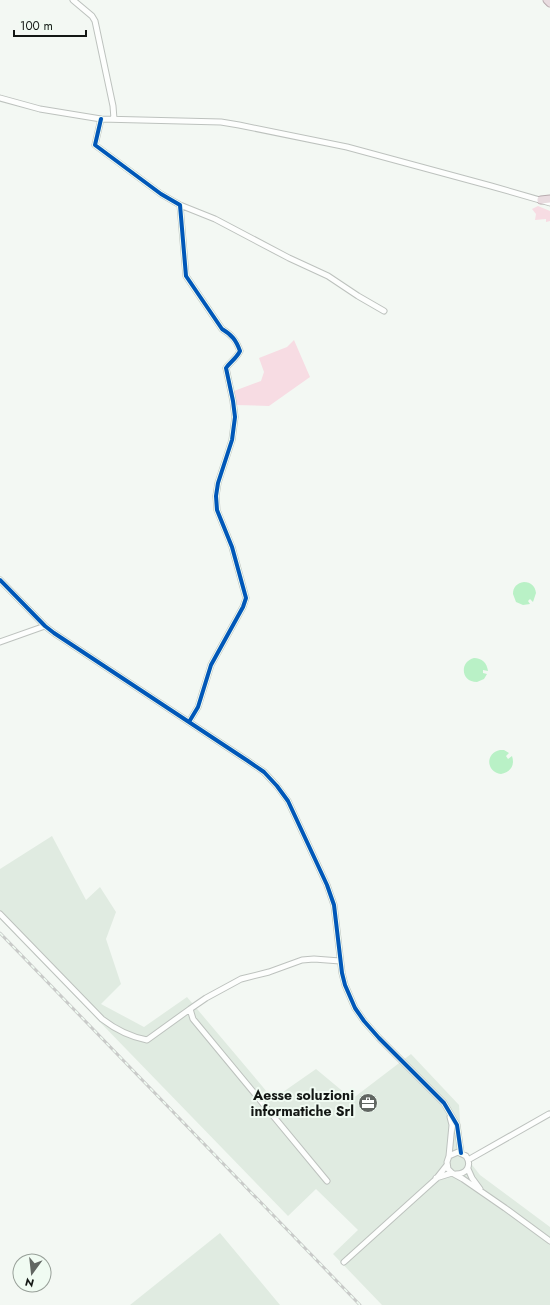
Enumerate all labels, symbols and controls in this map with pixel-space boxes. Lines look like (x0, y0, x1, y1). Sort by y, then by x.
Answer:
scale bar (14, 12, 86, 38)
text: 100 m (20, 17, 53, 35)
place label: Aesse soluzioni informatiche Srl (251, 1085, 354, 1121)
office icon: Aesse soluzioni informatiche Srl (357, 1092, 379, 1114)
north arrow (12, 1253, 52, 1293)
text: N (23, 1274, 36, 1292)

